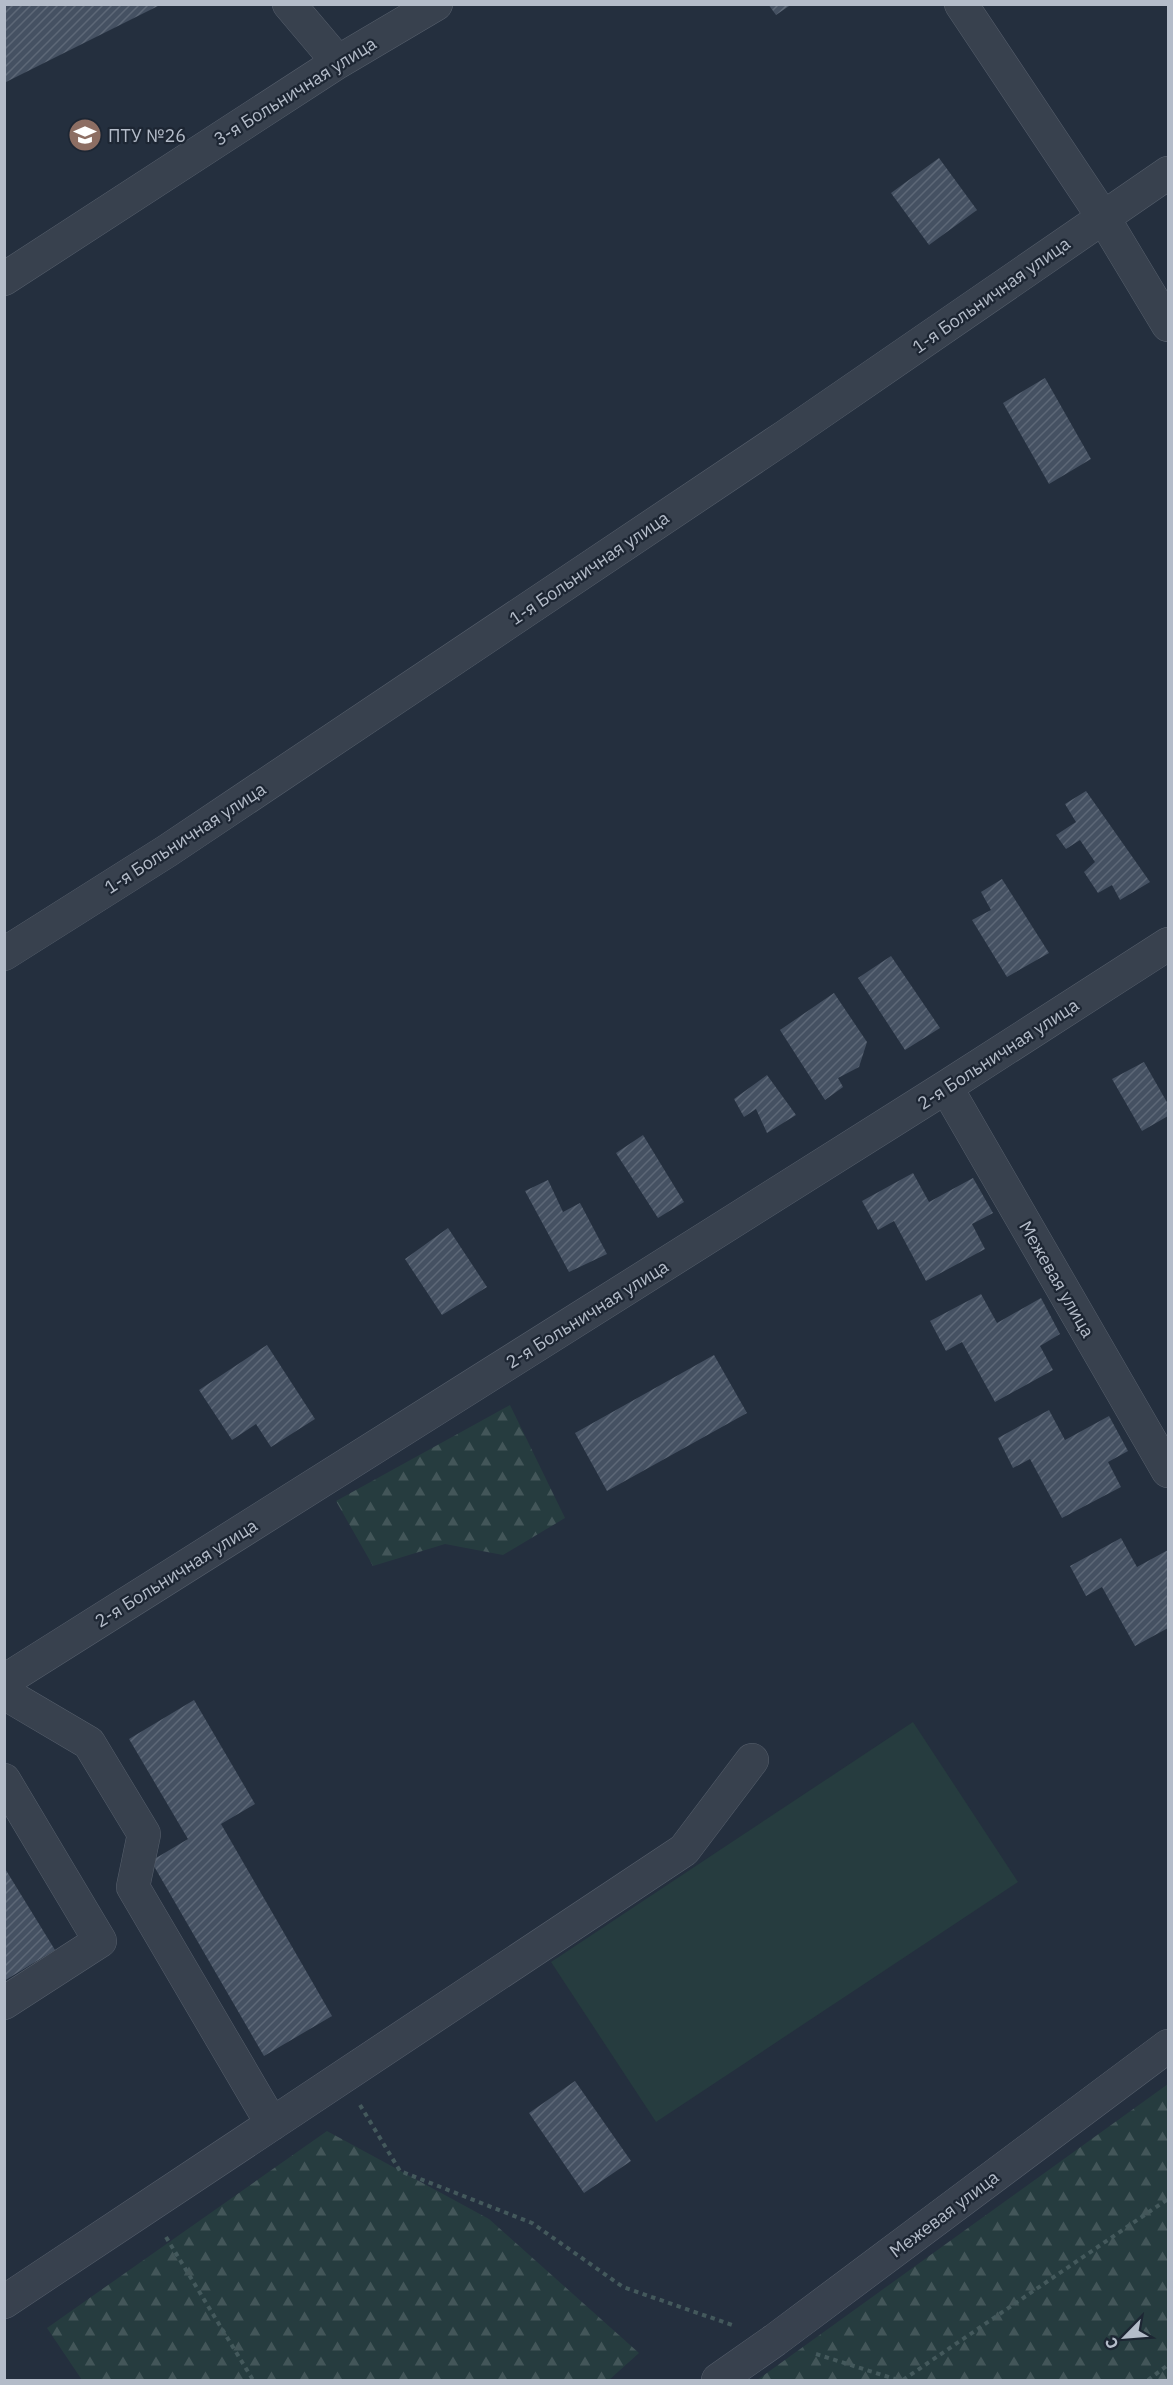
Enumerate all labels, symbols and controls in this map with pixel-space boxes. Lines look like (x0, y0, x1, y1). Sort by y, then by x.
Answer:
street label: 3-я Больничная улица (209, 31, 381, 150)
school or university icon: ПТУ №26 (67, 117, 103, 153)
place label: ПТУ №26 (108, 124, 186, 147)
street label: 1-я Больничная улица (908, 232, 1075, 358)
street label: 1-я Больничная улица (505, 506, 674, 630)
street label: 1-я Больничная улица (100, 777, 270, 899)
street label: 2-я Больничная улица (913, 993, 1083, 1115)
street label: Межевая улица (1014, 1217, 1100, 1342)
street label: 2-я Больничная улица (501, 1254, 673, 1373)
street label: 2-я Больничная улица (90, 1513, 262, 1632)
street label: Межевая улица (885, 2165, 1004, 2263)
north arrow (1095, 2307, 1155, 2367)
text: С (1100, 2334, 1123, 2352)

